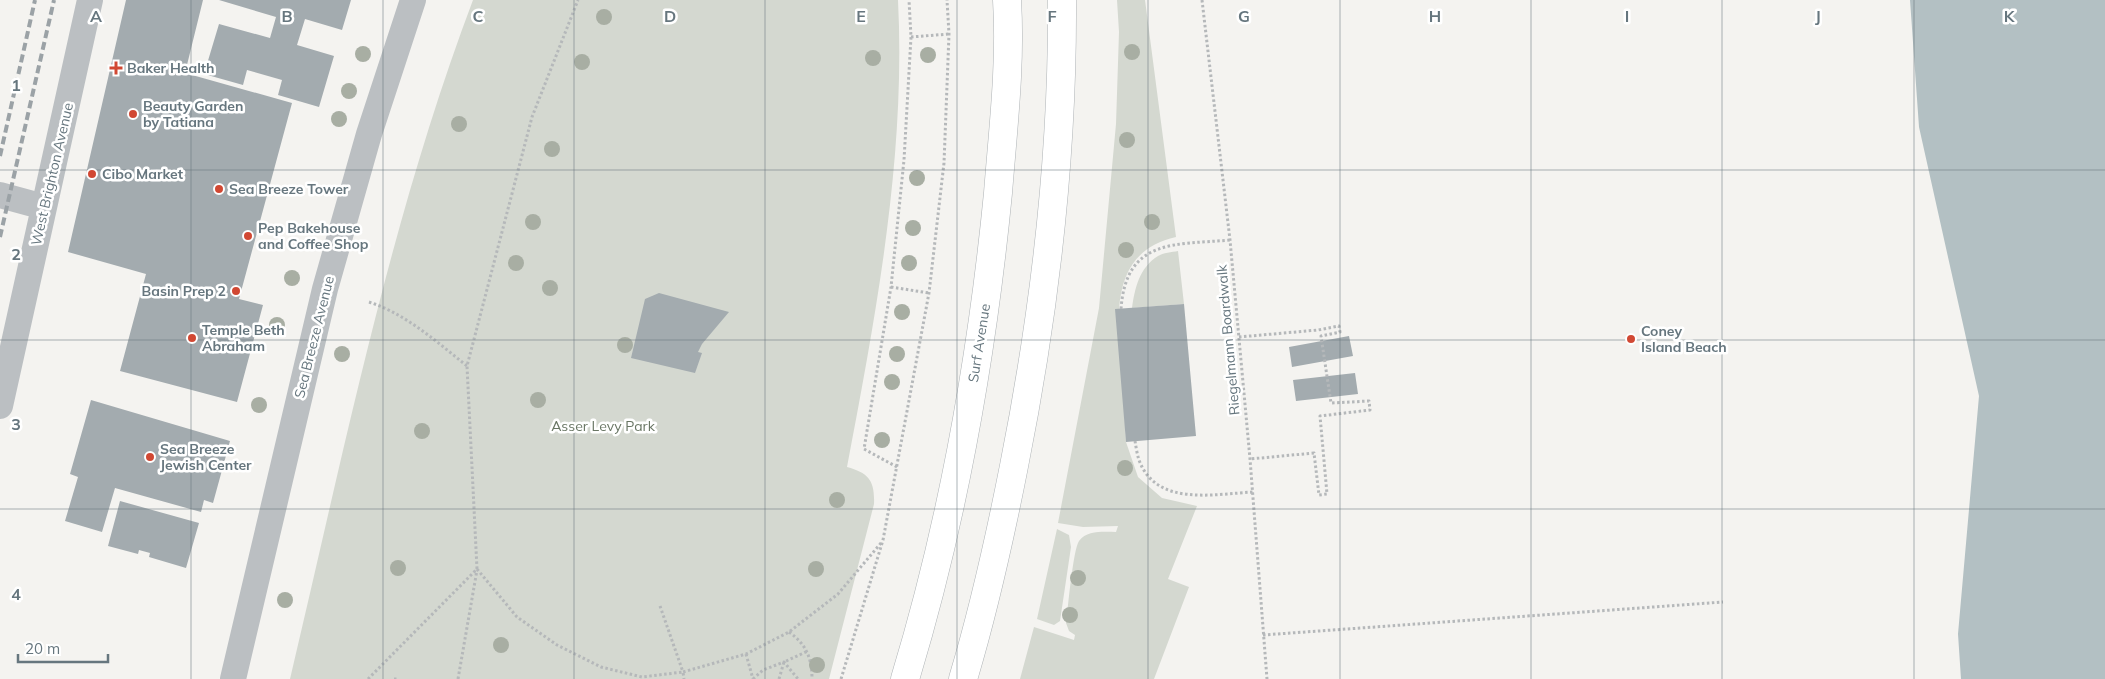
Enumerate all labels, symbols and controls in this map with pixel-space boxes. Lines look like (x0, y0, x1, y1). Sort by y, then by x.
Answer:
text: A (90, 6, 102, 26)
text: B (281, 6, 293, 26)
text: C (473, 6, 484, 26)
text: D (664, 6, 676, 26)
text: E (856, 6, 866, 26)
text: F (1047, 6, 1057, 26)
text: G (1238, 6, 1250, 26)
text: H (1429, 6, 1441, 26)
text: I (1625, 6, 1629, 26)
text: J (1815, 6, 1821, 26)
text: K (2004, 6, 2016, 26)
place label: Baker Health (127, 59, 215, 77)
marker: Baker Health (109, 61, 123, 75)
text: 1 (11, 75, 21, 95)
place label: Beauty Garden by Tatiana (143, 97, 243, 131)
street label: West Brighton Avenue (27, 101, 77, 247)
marker: Beauty Garden by Tatiana (127, 108, 139, 120)
place label: Cibo Market (102, 165, 184, 183)
marker: Cibo Market (86, 168, 98, 180)
place label: Sea Breeze Tower (229, 180, 349, 198)
marker: Sea Breeze Tower (213, 183, 225, 195)
place label: Pep Bakehouse and Coffee Shop (258, 219, 369, 253)
marker: Pep Bakehouse and Coffee Shop (242, 230, 254, 242)
text: 2 (11, 244, 21, 264)
street label: Riegelmann Boardwalk (1212, 263, 1244, 416)
street label: Sea Breeze Avenue (290, 274, 338, 400)
place label: Basin Prep 2 (142, 282, 226, 300)
marker: Basin Prep 2 (230, 285, 242, 297)
street label: Surf Avenue (964, 302, 994, 384)
place label: Temple Beth Abraham (202, 321, 285, 355)
place label: Coney Island Beach (1641, 322, 1727, 356)
marker: Temple Beth Abraham (186, 332, 198, 344)
marker: Coney Island Beach (1625, 333, 1637, 345)
text: 3 (11, 414, 21, 434)
park label: Asser Levy Park (551, 417, 656, 435)
place label: Sea Breeze Jewish Center (160, 440, 252, 474)
marker: Sea Breeze Jewish Center (144, 451, 156, 463)
text: 4 (11, 584, 21, 604)
scale bar (18, 632, 108, 664)
text: 20 m (25, 639, 60, 658)

